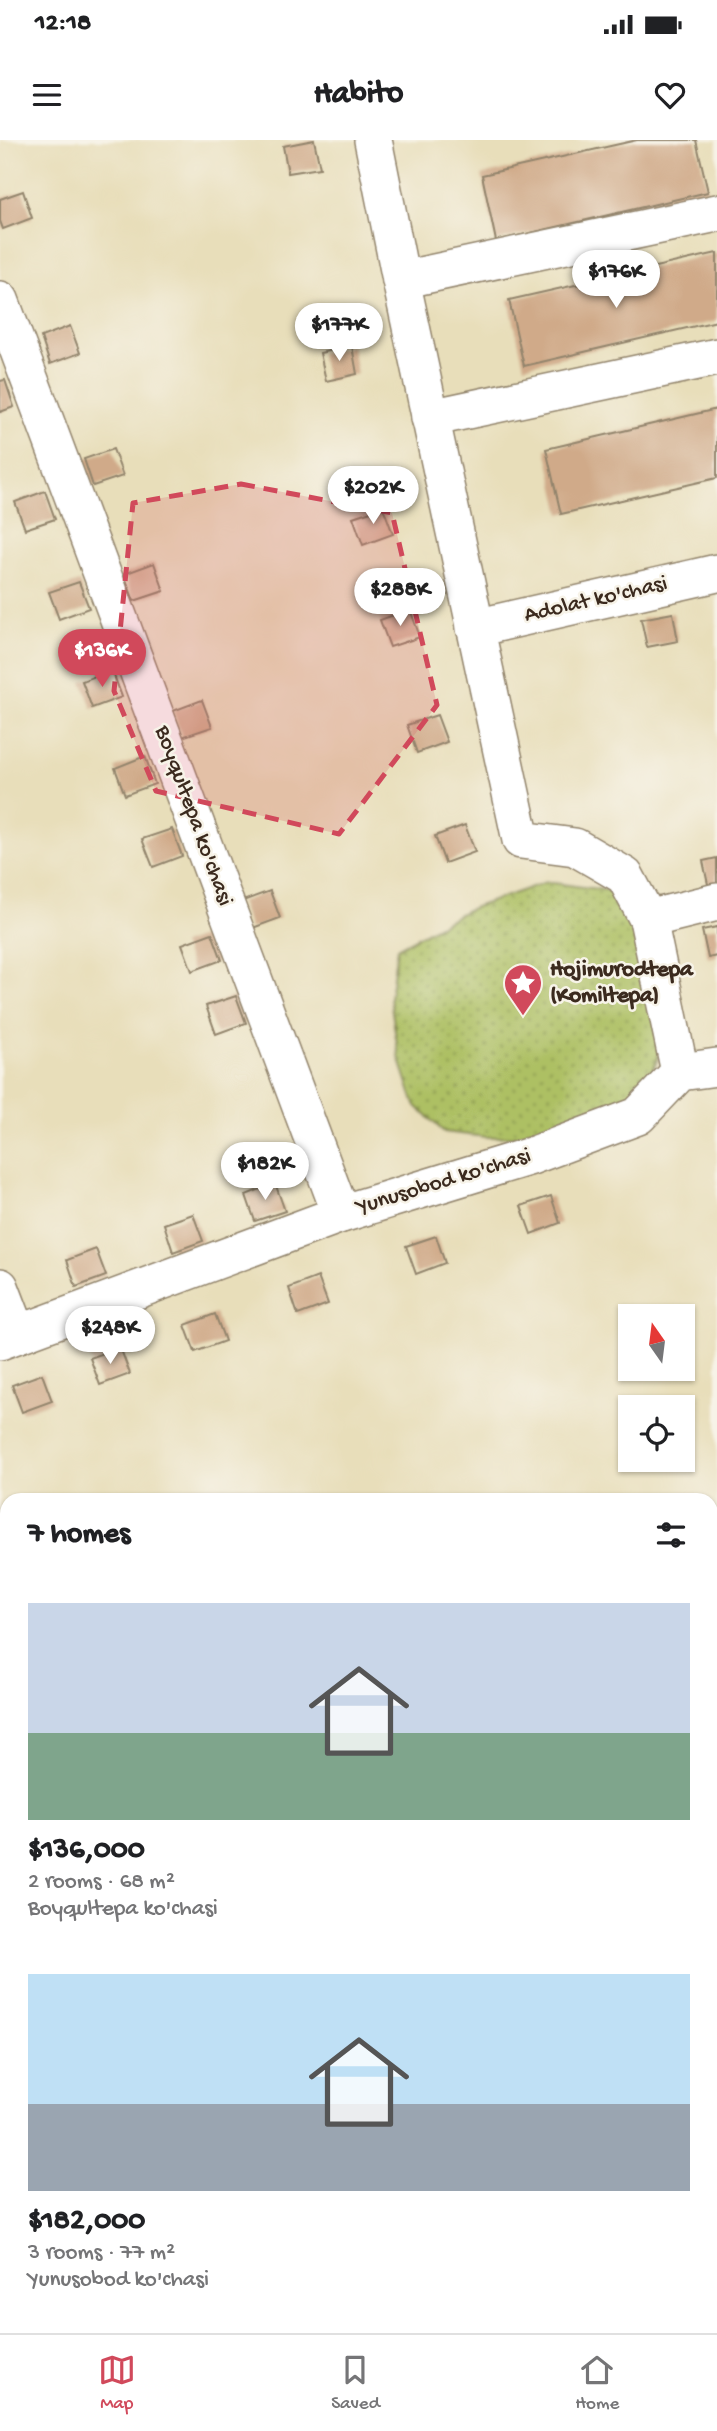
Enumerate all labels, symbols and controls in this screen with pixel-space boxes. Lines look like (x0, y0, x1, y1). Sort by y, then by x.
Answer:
text: 12:18 (35, 9, 91, 40)
icon: menu (28, 76, 66, 114)
text: Habito (314, 76, 403, 114)
icon: heart (651, 76, 689, 114)
pin: $176K (567, 250, 665, 310)
text: $176K (588, 259, 644, 286)
pin: $177K (290, 304, 388, 363)
text: $177K (311, 312, 367, 339)
pin: $202K (324, 466, 422, 526)
text: $202K (344, 475, 402, 502)
pin: $288K (351, 568, 449, 628)
street label: Adolat ko'chasi (522, 570, 670, 630)
text: $288K (370, 577, 430, 604)
pin: $136K (53, 630, 151, 689)
text: $136K (74, 638, 130, 665)
street label: Boyqultepa ko'chasi (148, 721, 238, 910)
place label: Hojimurodtepa (Komiltepa) (550, 957, 694, 1010)
place icon: Hojimurodtepa (Komiltepa) (502, 962, 544, 1017)
pin: $182K (216, 1142, 314, 1202)
street label: Yunusobod ko'chasi (352, 1143, 535, 1222)
text: $182K (237, 1151, 293, 1178)
north arrow (618, 1304, 695, 1381)
map controls (618, 1304, 695, 1472)
pin: $248K (61, 1306, 159, 1366)
text: $248K (81, 1315, 139, 1342)
button: locate (618, 1395, 695, 1472)
icon: filters (652, 1516, 690, 1554)
text: 7 homes (28, 1518, 130, 1553)
icon: home (296, 1648, 422, 1774)
text: $136,000 (28, 1834, 145, 1869)
text: 2 rooms · 68 m² (28, 1869, 175, 1896)
text: Boyqultepa ko'chasi (28, 1896, 218, 1923)
icon: home (296, 2019, 422, 2145)
text: $182,000 (28, 2205, 145, 2240)
text: 3 rooms · 77 m² (28, 2240, 175, 2267)
text: Yunusobod ko'chasi (28, 2267, 209, 2294)
tab: Map (98, 2351, 136, 2416)
tab: Saved (331, 2351, 380, 2416)
tab: Home (575, 2351, 619, 2416)

